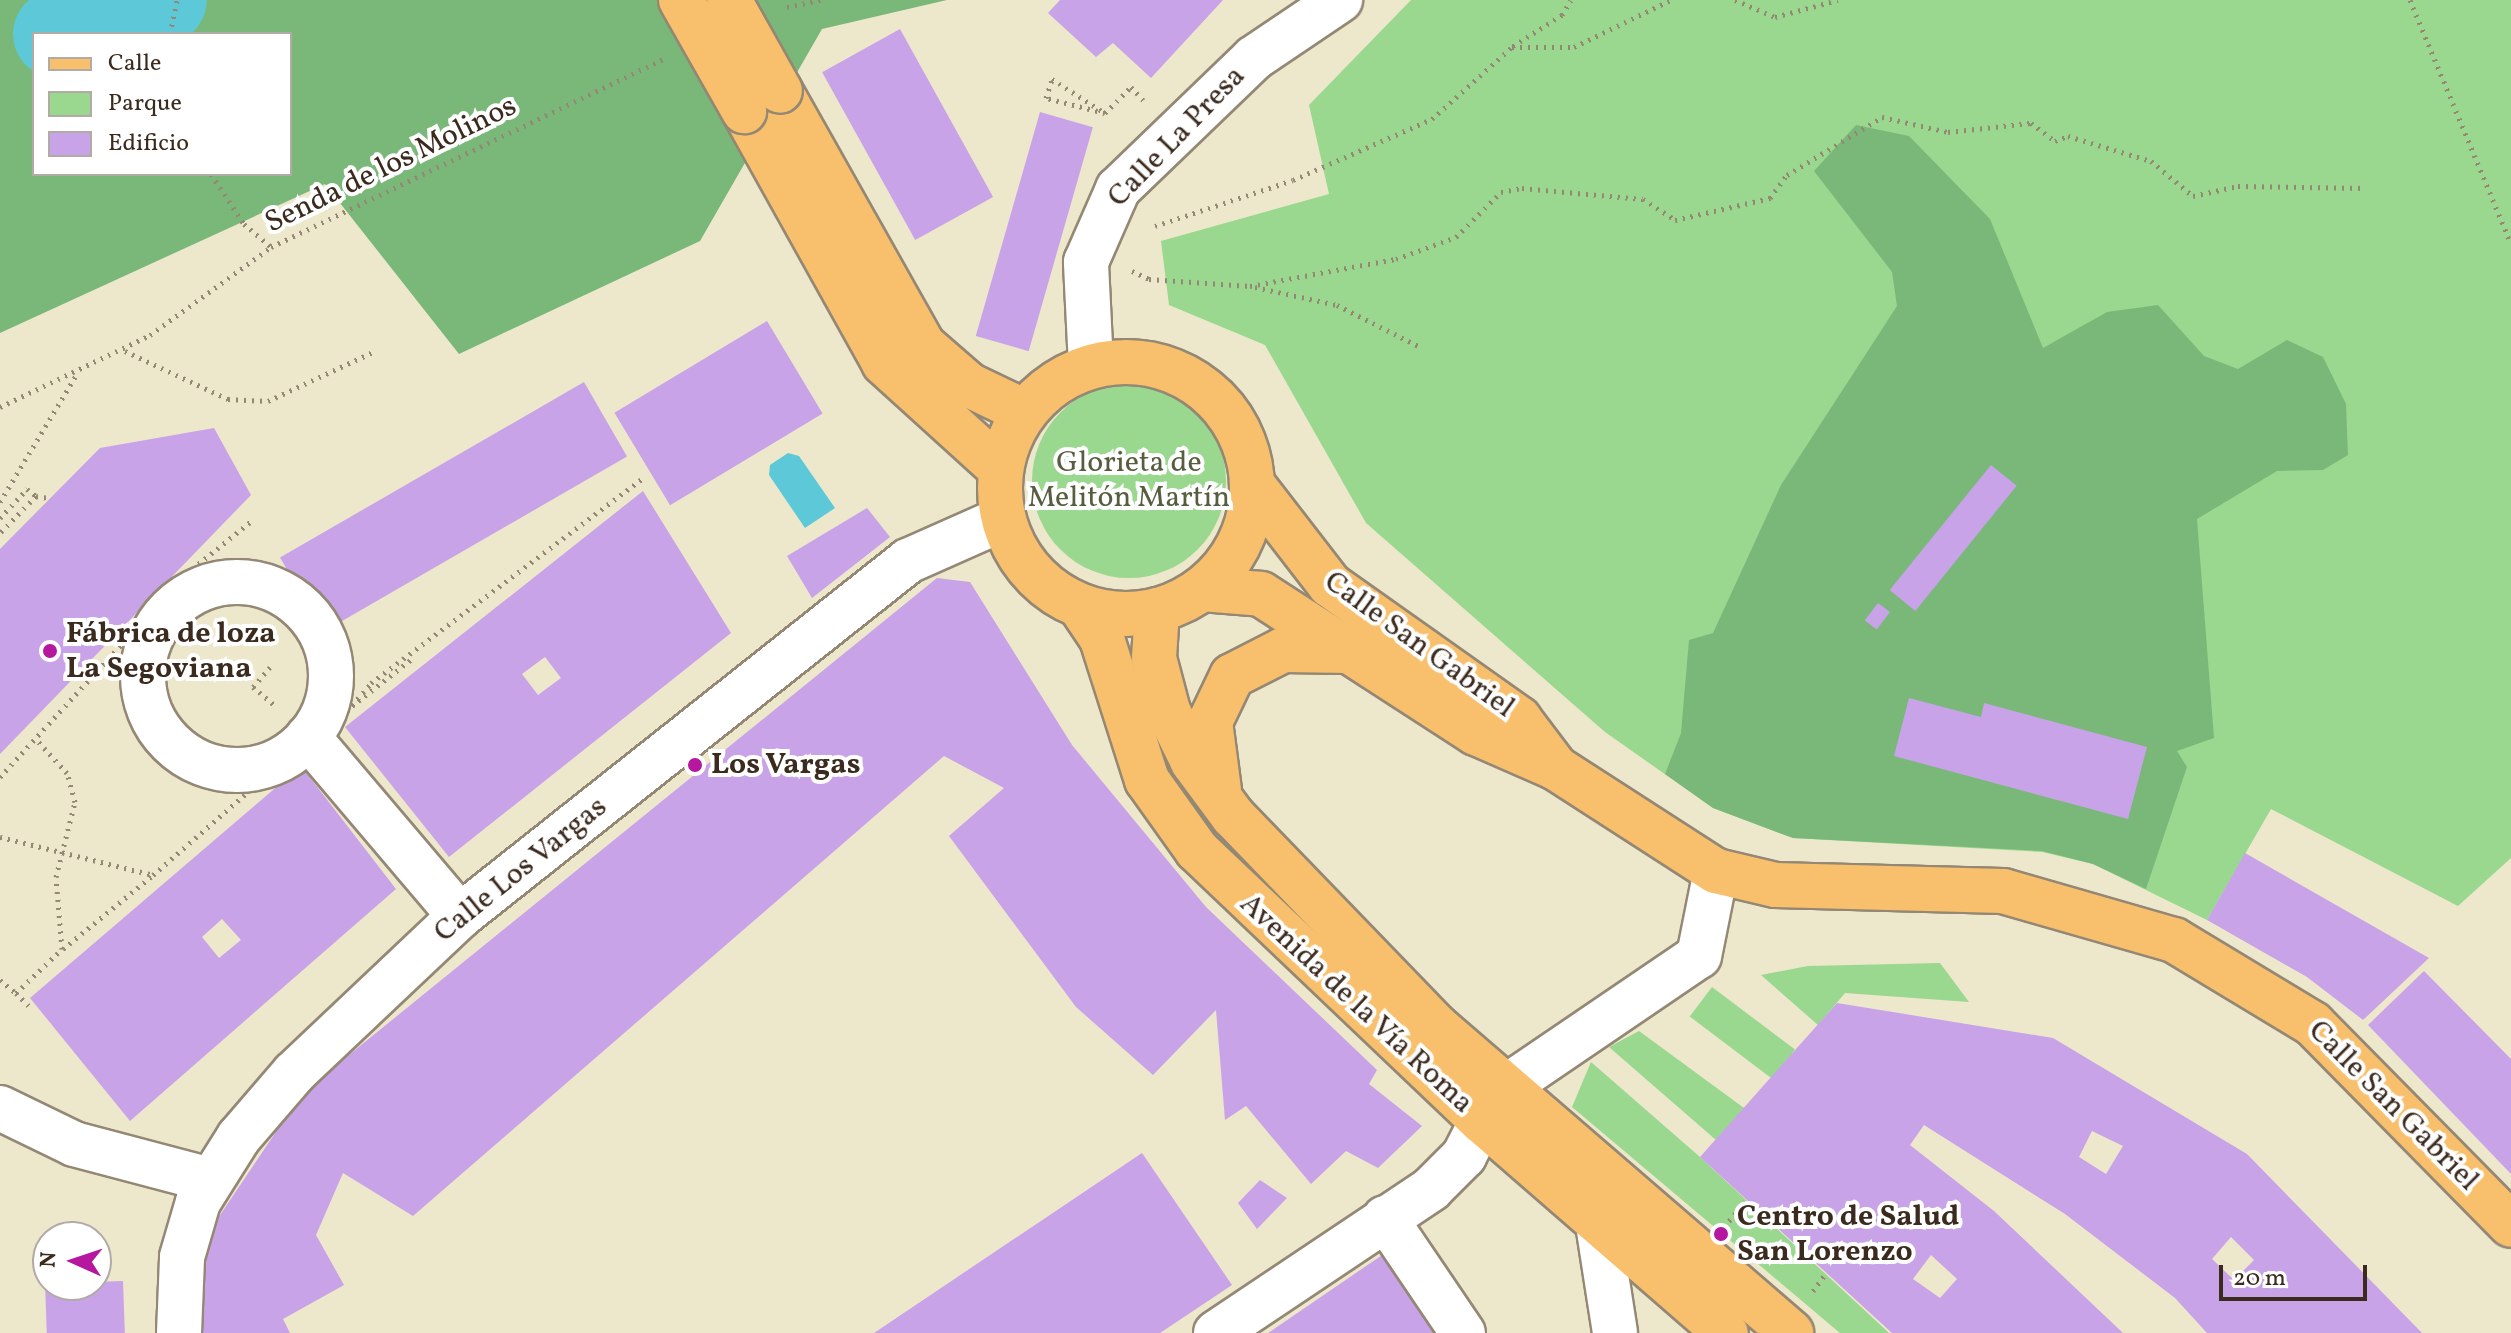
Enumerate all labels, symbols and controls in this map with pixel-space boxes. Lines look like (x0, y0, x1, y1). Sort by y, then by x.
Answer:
legend (32, 32, 292, 176)
text: Calle (108, 47, 161, 81)
street label: Calle La Presa (1101, 59, 1253, 215)
text: Parque (108, 87, 182, 121)
street label: Senda de los Molinos (259, 89, 523, 241)
text: Edificio (108, 127, 189, 161)
park label: Glorieta de Melitón Martín (1028, 445, 1230, 516)
street label: Calle San Gabriel (1317, 564, 1521, 726)
place label: Fábrica de loza La Segoviana (66, 616, 276, 686)
marker: Fábrica de loza La Segoviana (41, 642, 59, 660)
place label: Los Vargas (711, 747, 861, 783)
marker: Los Vargas (686, 756, 704, 774)
street label: Calle Los Vargas (427, 789, 615, 951)
street label: Avenida de la Vía Roma (1231, 886, 1481, 1122)
street label: Calle San Gabriel (2300, 1013, 2486, 1199)
place label: Centro de Salud San Lorenzo (1737, 1199, 1959, 1270)
north arrow (32, 1221, 112, 1301)
marker: Centro de Salud San Lorenzo (1712, 1225, 1730, 1243)
scale bar (2223, 1249, 2371, 1299)
text: N (34, 1251, 65, 1269)
text: 20 m (2233, 1262, 2286, 1296)

